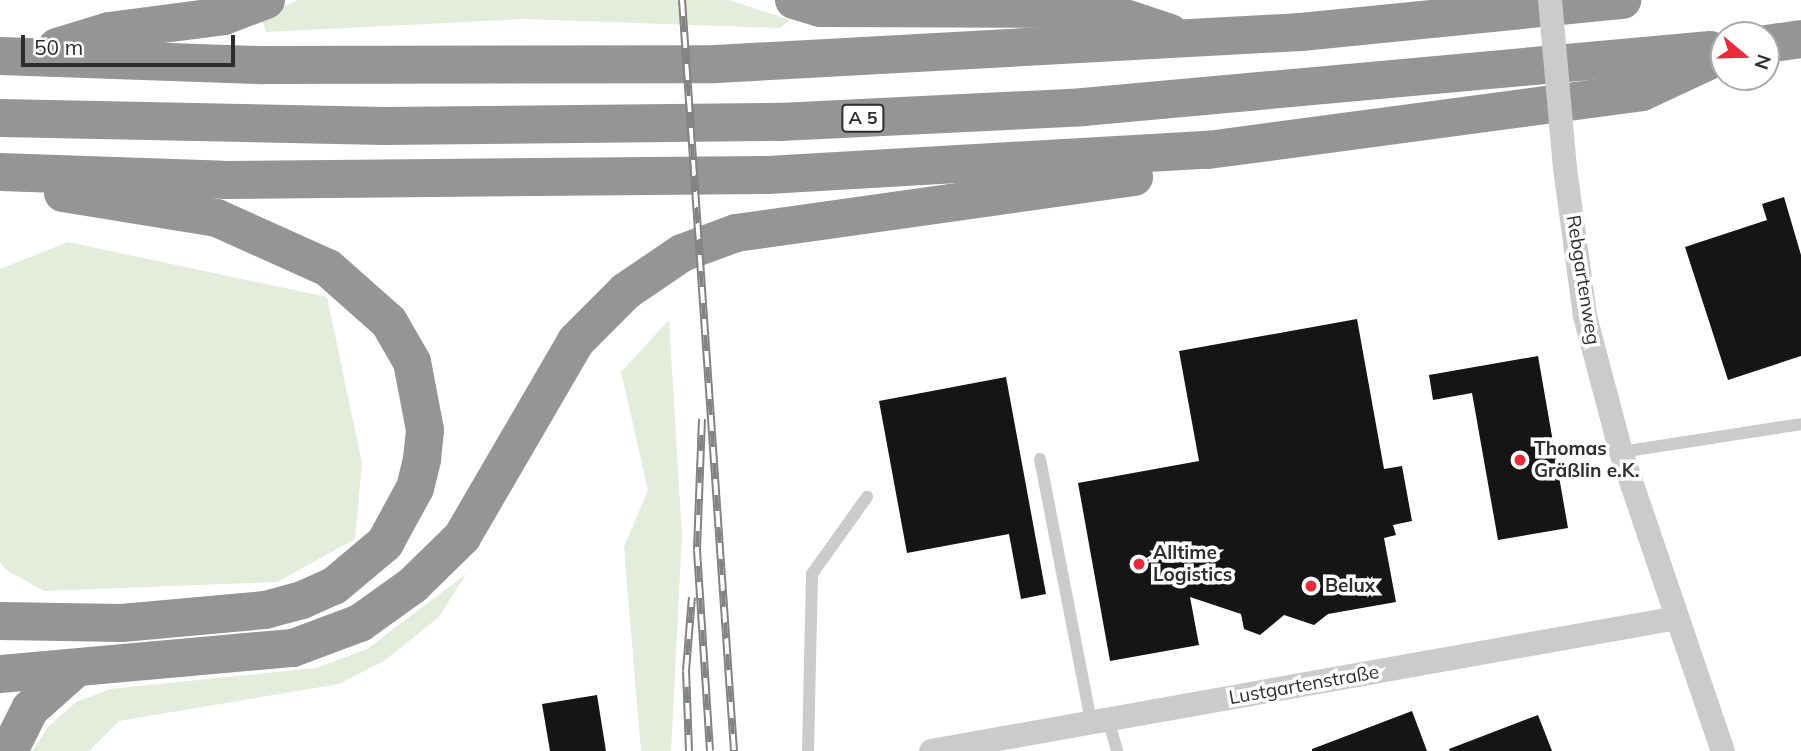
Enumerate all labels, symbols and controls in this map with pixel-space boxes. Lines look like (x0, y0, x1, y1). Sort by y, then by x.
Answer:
scale bar (24, 21, 238, 65)
north arrow (1710, 21, 1780, 91)
text: 50 m (34, 34, 83, 60)
text: N (1749, 51, 1777, 73)
road number: A 5 (840, 104, 886, 132)
street label: Rebgartenweg (1561, 214, 1605, 346)
place label: Thomas Gräßlin e.K. (1534, 438, 1639, 482)
marker: Thomas Gräßlin e.K. (1512, 452, 1528, 468)
place label: Alltime Logistics (1153, 542, 1232, 586)
marker: Alltime Logistics (1131, 556, 1147, 572)
place label: Belux (1325, 575, 1375, 597)
marker: Belux (1303, 578, 1319, 594)
street label: Lustgartenstraße (1227, 661, 1381, 709)

